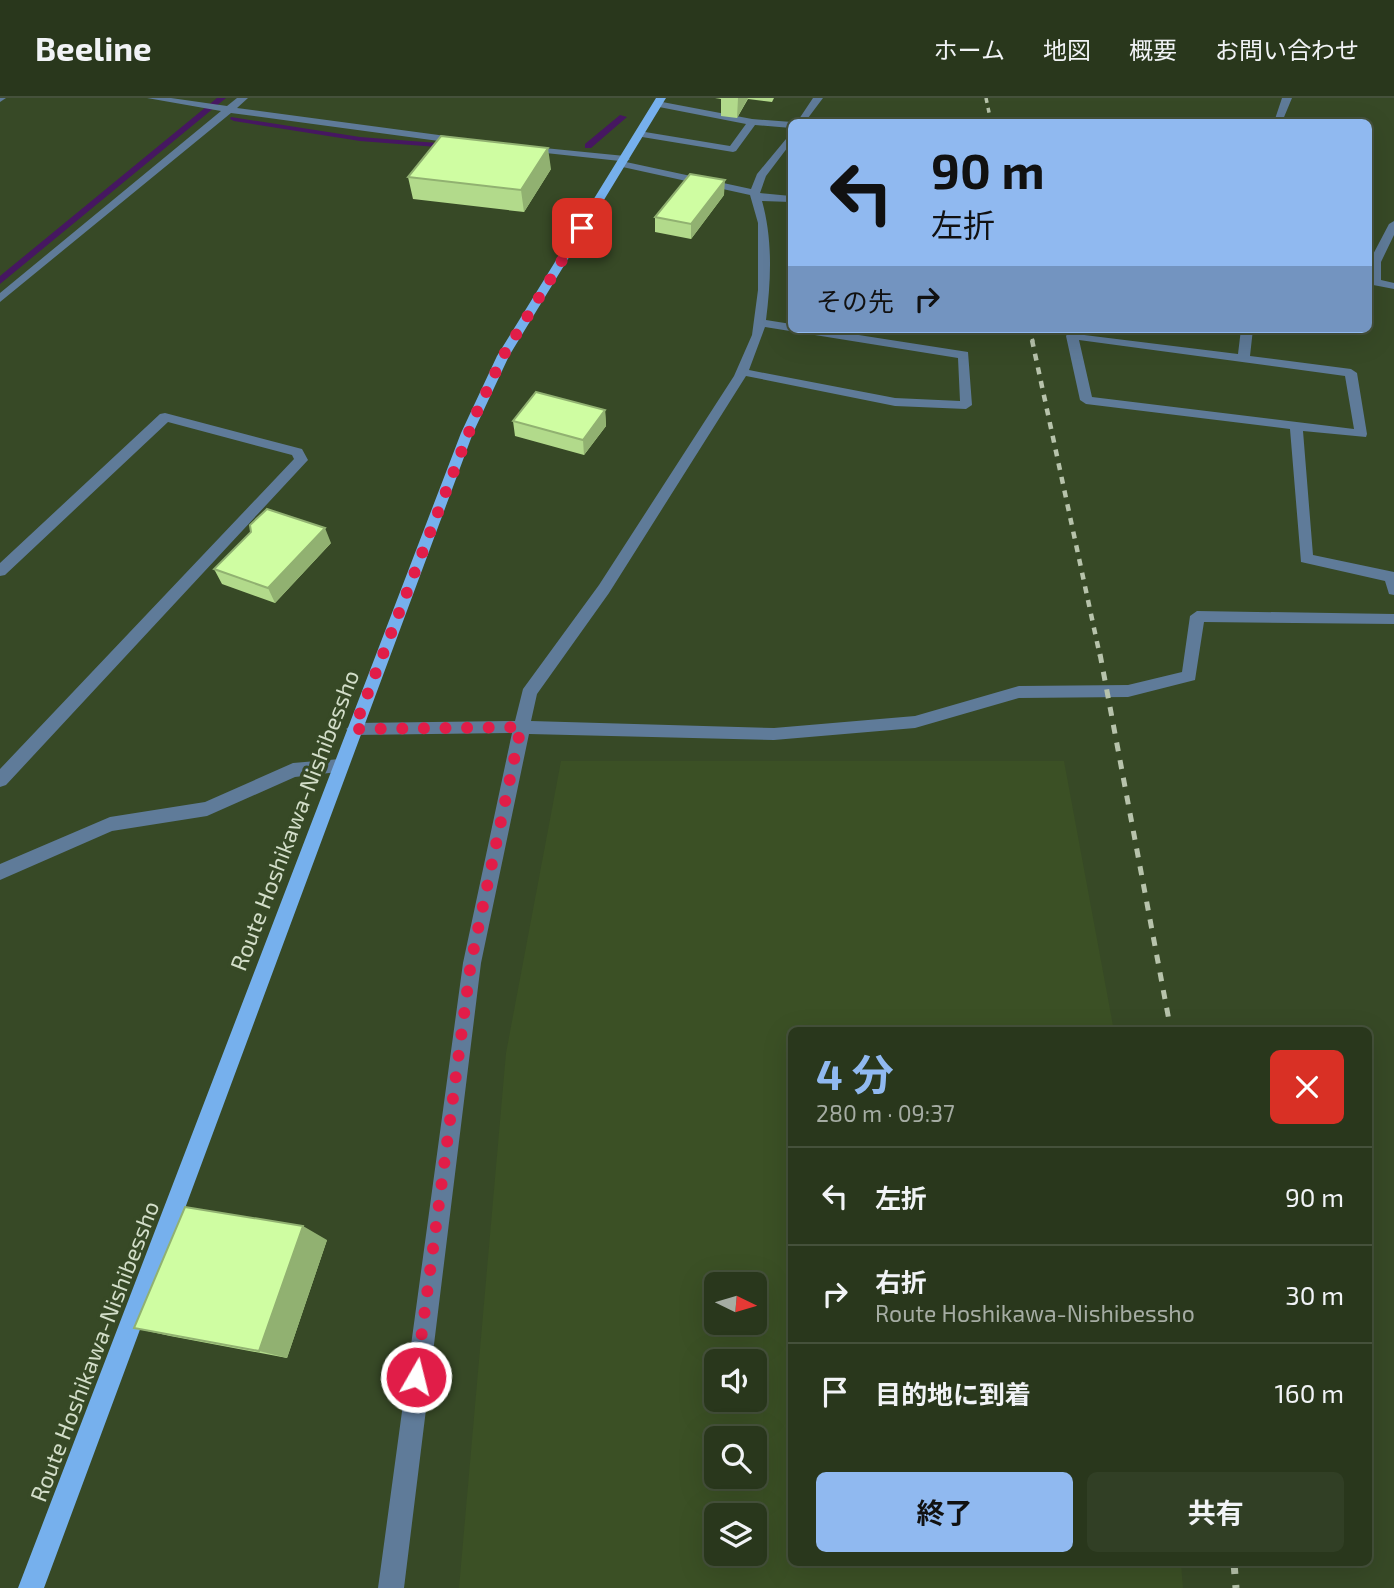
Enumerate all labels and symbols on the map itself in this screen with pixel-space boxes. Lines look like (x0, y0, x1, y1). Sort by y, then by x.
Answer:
pin (552, 198, 612, 258)
street label: Route Hoshikawa-Nishibessho (224, 666, 364, 974)
street label: Route Hoshikawa-Nishibessho (24, 1197, 164, 1505)
north arrow (704, 1272, 766, 1335)
position arrow (379, 1340, 453, 1414)

